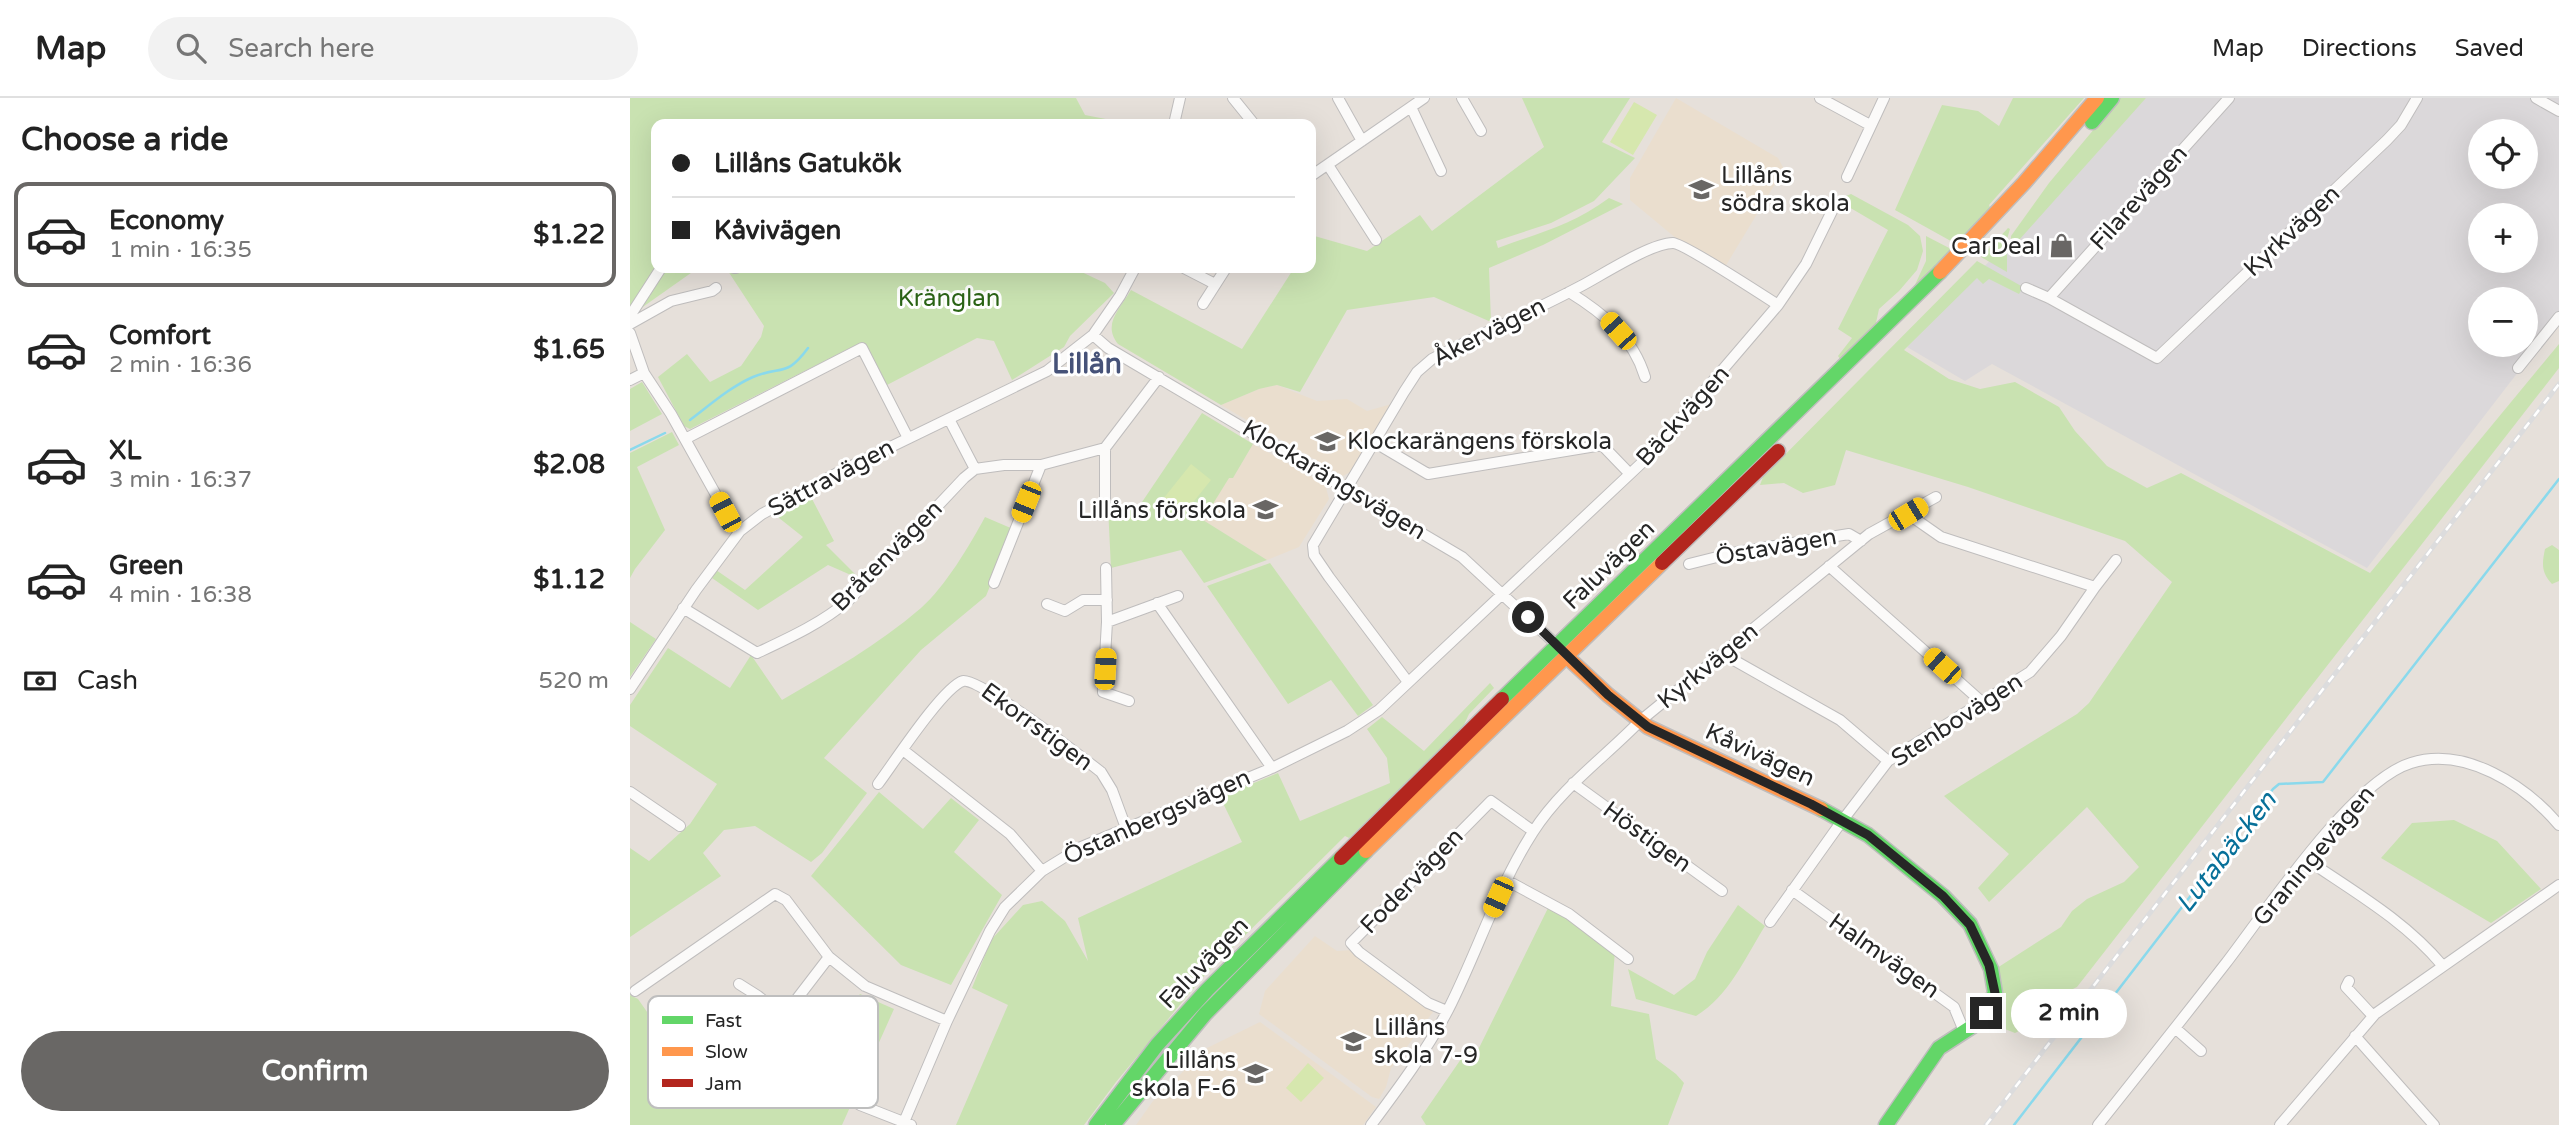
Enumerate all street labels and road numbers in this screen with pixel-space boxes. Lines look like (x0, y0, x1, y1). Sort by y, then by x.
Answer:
street label: Filarevägen (2084, 139, 2194, 257)
street label: Kyrkvägen (2238, 179, 2346, 283)
street label: Åkervägen (1427, 290, 1550, 373)
street label: Bäckvägen (1630, 360, 1736, 472)
street label: Klockarängsvägen (1237, 414, 1431, 546)
street label: Sättravägen (763, 433, 899, 523)
street label: Bråtenvägen (825, 494, 949, 618)
street label: Faluvägen (1557, 514, 1661, 616)
street label: Östavägen (1713, 522, 1839, 572)
street label: Kyrkvägen (1652, 617, 1764, 715)
street label: Stenbovägen (1886, 667, 2028, 773)
street label: Ekorrstigen (975, 677, 1099, 777)
street label: Kåvivägen (1701, 717, 1819, 793)
street label: Östanbergsvägen (1059, 763, 1255, 871)
street label: Graningevägen (2247, 780, 2381, 932)
street label: Höstigen (1597, 795, 1697, 879)
street label: Fodervägen (1354, 822, 1470, 940)
street label: Halmvägen (1823, 907, 1945, 1005)
street label: Faluvägen (1153, 911, 1255, 1015)

